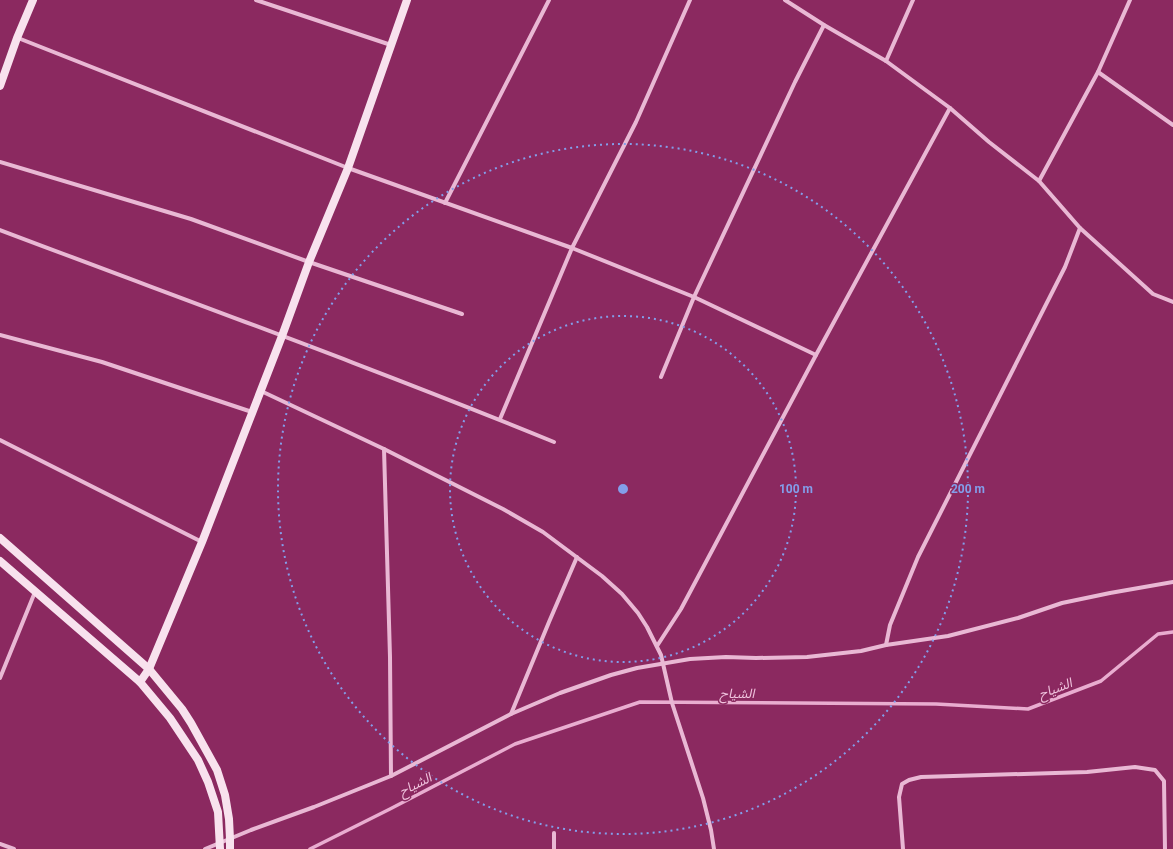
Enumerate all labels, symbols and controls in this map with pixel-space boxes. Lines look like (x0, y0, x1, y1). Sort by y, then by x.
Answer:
centre of rings (616, 482, 630, 496)
text: 100 m (779, 482, 813, 496)
text: 200 m (951, 482, 985, 496)
water label: الشياح (1035, 675, 1077, 705)
water label: الشياح (719, 686, 756, 704)
water label: الشياح (396, 769, 437, 802)

